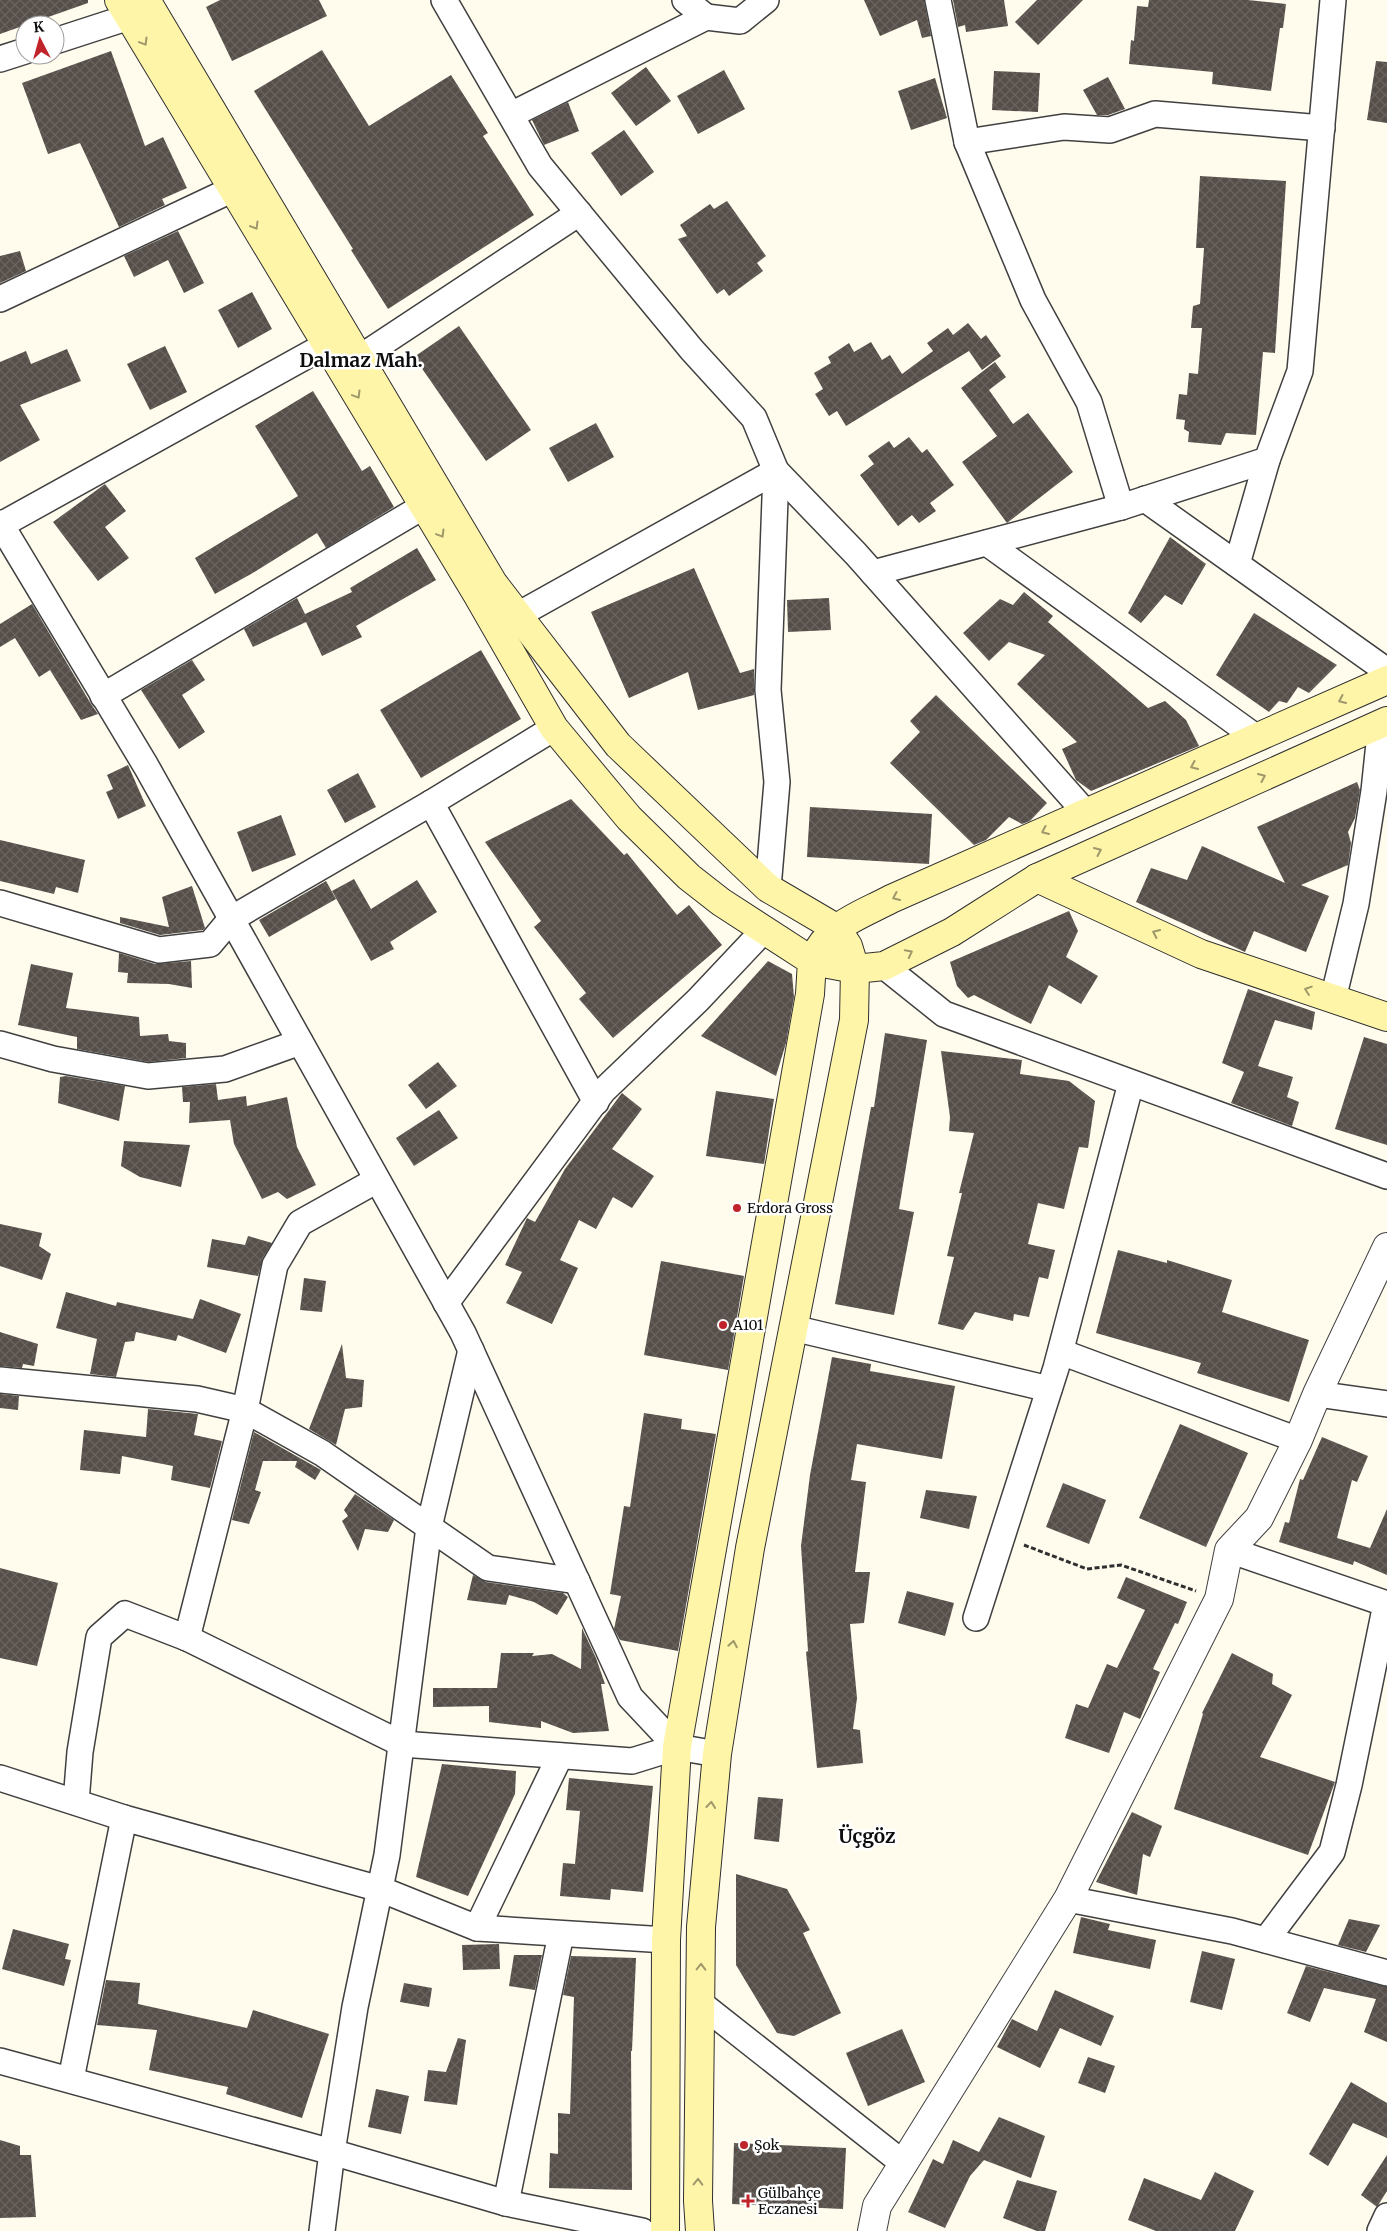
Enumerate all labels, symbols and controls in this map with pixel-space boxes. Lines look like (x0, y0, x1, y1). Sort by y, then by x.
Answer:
north arrow (15, 15, 65, 65)
text: K (32, 18, 45, 37)
one-way arrow (137, 36, 147, 45)
one-way arrow (248, 220, 258, 229)
district label: Dalmaz Mah. (299, 348, 423, 372)
one-way arrow (350, 390, 360, 399)
one-way arrow (434, 529, 444, 538)
one-way arrow (1338, 694, 1347, 704)
one-way arrow (1190, 759, 1199, 770)
one-way arrow (1257, 773, 1266, 784)
one-way arrow (1041, 825, 1050, 836)
one-way arrow (1093, 847, 1102, 857)
one-way arrow (892, 890, 901, 901)
one-way arrow (1152, 929, 1161, 940)
one-way arrow (904, 950, 913, 960)
one-way arrow (1304, 986, 1312, 996)
place label: Erdora Gross (747, 1199, 833, 1217)
marker: Erdora Gross (731, 1202, 743, 1214)
place label: A101 (732, 1316, 763, 1334)
marker: A101 (717, 1319, 729, 1331)
one-way arrow (727, 1640, 737, 1649)
one-way arrow (705, 1801, 716, 1809)
district label: Üçgöz (839, 1824, 896, 1848)
one-way arrow (696, 1963, 706, 1971)
place label: Şok (754, 2136, 780, 2154)
marker: Şok (738, 2139, 750, 2151)
one-way arrow (693, 2178, 703, 2186)
place label: Gülbahçe Eczanesi (758, 2184, 821, 2218)
marker: Gülbahçe Eczanesi (742, 2195, 754, 2207)

